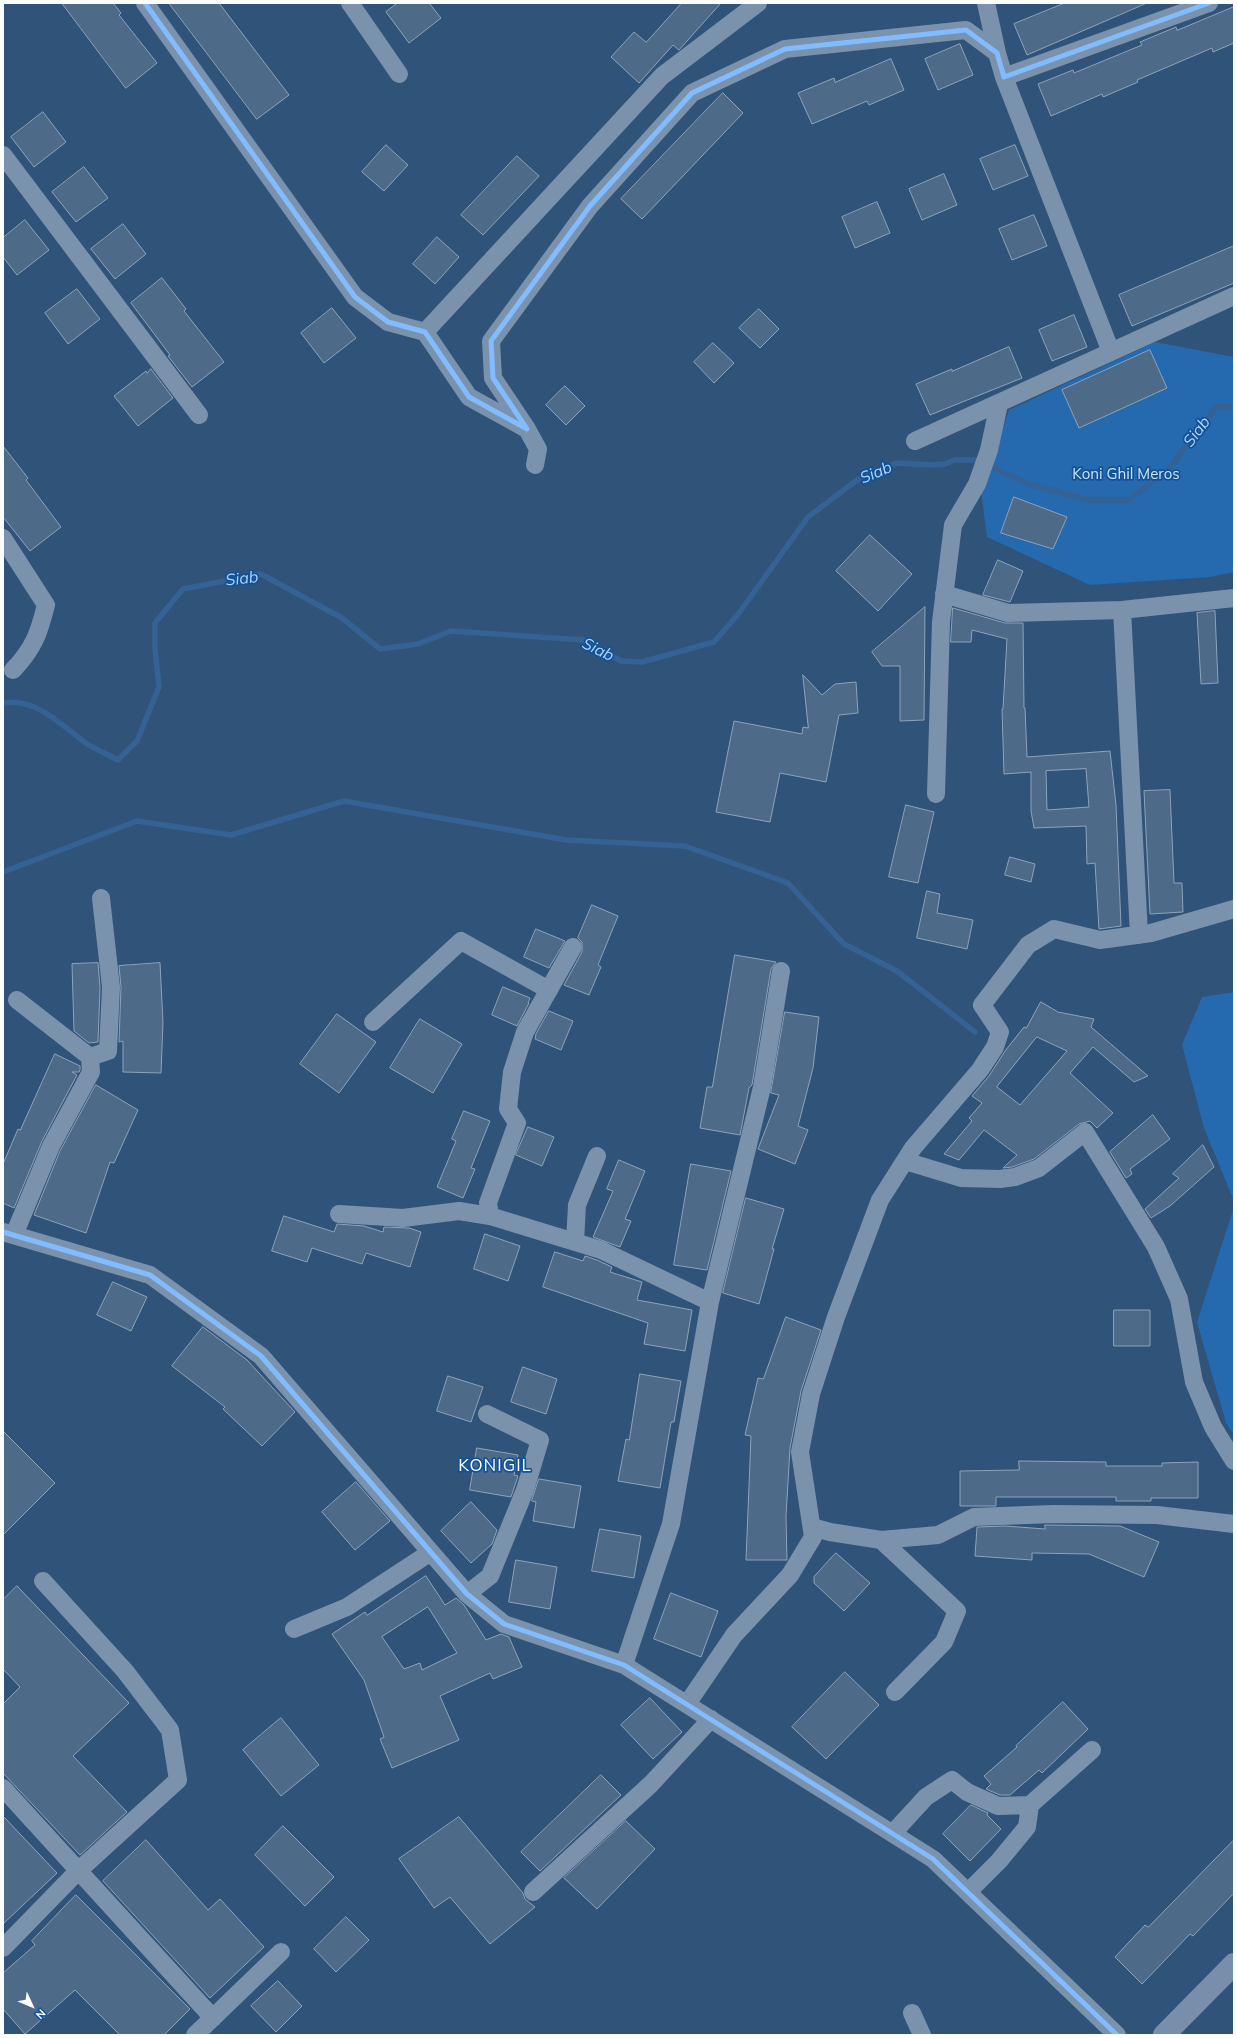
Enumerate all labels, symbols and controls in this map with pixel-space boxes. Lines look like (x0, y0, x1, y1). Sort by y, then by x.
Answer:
water label: Siab (1179, 413, 1215, 451)
water label: Siab (857, 458, 895, 488)
park label: Koni Ghil Meros (1072, 465, 1180, 483)
water label: Siab (225, 568, 259, 590)
water label: Siab (579, 634, 617, 666)
district label: KONIGIL (458, 1456, 532, 1476)
north arrow (12, 1986, 52, 2026)
text: N (33, 2006, 49, 2022)

